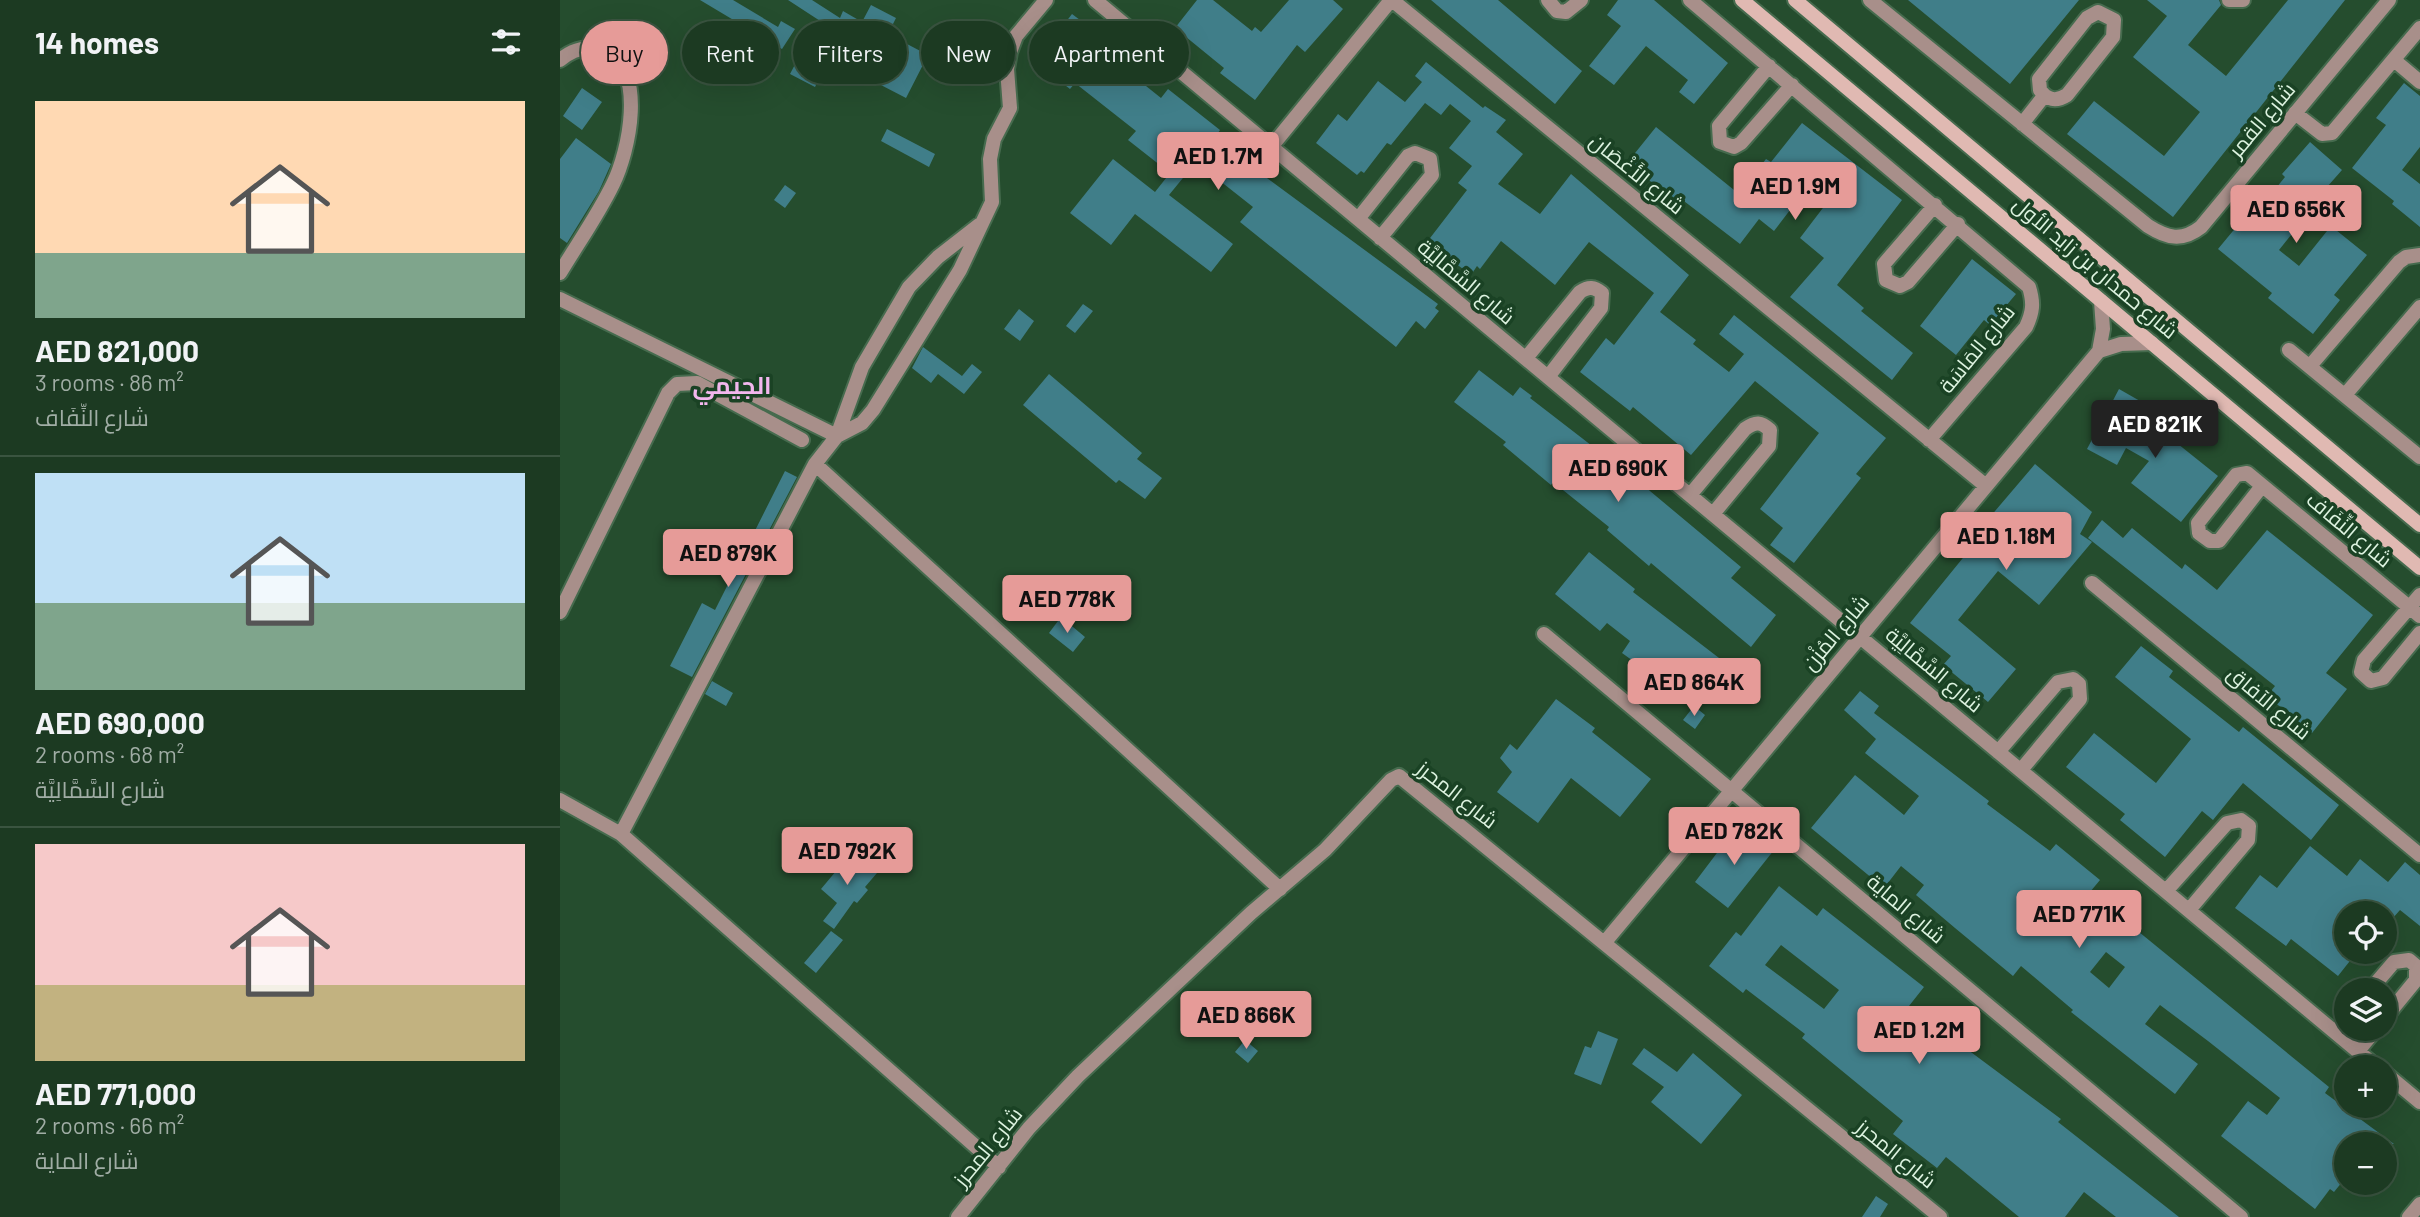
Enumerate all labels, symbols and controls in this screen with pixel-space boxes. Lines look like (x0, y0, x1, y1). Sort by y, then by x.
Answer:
chip: Buy (581, 21, 668, 84)
chip: Rent (682, 21, 779, 84)
chip: Filters (793, 21, 907, 84)
chip: New (921, 21, 1015, 84)
chip: Apartment (1029, 21, 1189, 84)
icon: filters (487, 23, 525, 61)
text: 14 homes (35, 24, 159, 60)
street label: شارع القمر (2222, 76, 2302, 164)
street label: شارع الأَغْصَان (1584, 127, 1690, 221)
pin: AED 1.7M (1146, 132, 1290, 192)
text: AED 1.7M (1173, 141, 1263, 169)
icon: home (217, 146, 343, 272)
pin: AED 1.9M (1723, 162, 1867, 222)
text: AED 1.9M (1750, 171, 1840, 199)
pin: AED 656K (2224, 186, 2368, 245)
street label: شارع حمدان بن زايد الأول (2007, 191, 2183, 345)
text: AED 656K (2246, 194, 2346, 222)
street label: شارع السَّمَّالِيَّة (1411, 233, 1521, 331)
street label: شارع المَاسَة (1933, 299, 2021, 399)
text: AED 821,000 (35, 332, 199, 368)
text: 3 rooms · 86 m² (35, 368, 184, 396)
district label: الجيمي (692, 370, 772, 405)
pin: AED 821K (2083, 400, 2227, 460)
text: شارع النِّفَاف (35, 403, 149, 431)
text: AED 821K (2107, 409, 2203, 437)
pin: AED 690K (1546, 444, 1690, 504)
text: AED 690K (1568, 453, 1668, 481)
street label: شارع النِّفَاف (2300, 486, 2398, 574)
pin: AED 1.18M (1926, 512, 2086, 572)
icon: home (217, 518, 343, 644)
text: AED 1.18M (1956, 521, 2056, 549)
pin: AED 879K (656, 530, 800, 589)
text: AED 879K (679, 538, 777, 566)
pin: AED 778K (995, 576, 1139, 635)
text: AED 778K (1018, 584, 1116, 612)
street label: شارع المُزْن (1796, 589, 1876, 677)
street label: شارع السَّمَّالِيَّة (1879, 621, 1989, 719)
pin: AED 864K (1622, 658, 1766, 718)
street label: شارع الآفاق (2221, 660, 2317, 746)
text: AED 864K (1644, 667, 1744, 695)
text: AED 690,000 (35, 704, 205, 740)
text: 2 rooms · 68 m² (35, 740, 184, 768)
street label: شارع المحرز (1410, 754, 1503, 835)
text: شارع السَّمَّالِيَّة (35, 775, 165, 803)
pin: AED 782K (1662, 808, 1806, 867)
text: AED 782K (1685, 816, 1783, 844)
pin: AED 792K (775, 828, 919, 887)
text: AED 792K (798, 836, 896, 864)
street label: شارع الماية (1861, 868, 1951, 950)
icon: home (217, 889, 343, 1015)
pin: AED 771K (2007, 890, 2151, 950)
text: AED 771K (2032, 899, 2126, 927)
map controls (2334, 901, 2397, 1195)
button: locate (2334, 901, 2397, 964)
button: layers (2334, 978, 2397, 1041)
pin: AED 866K (1174, 992, 1318, 1051)
text: AED 866K (1196, 1000, 1296, 1028)
pin: AED 1.2M (1847, 1006, 1991, 1066)
text: AED 1.2M (1873, 1015, 1965, 1043)
button: + (2334, 1055, 2397, 1118)
text: AED 771,000 (35, 1075, 196, 1111)
street label: شارع المحرز (947, 1101, 1029, 1193)
text: 2 rooms · 66 m² (35, 1111, 184, 1139)
street label: شارع المحرز (1850, 1113, 1942, 1195)
button: − (2334, 1132, 2397, 1195)
text: شارع الماية (35, 1146, 138, 1174)

